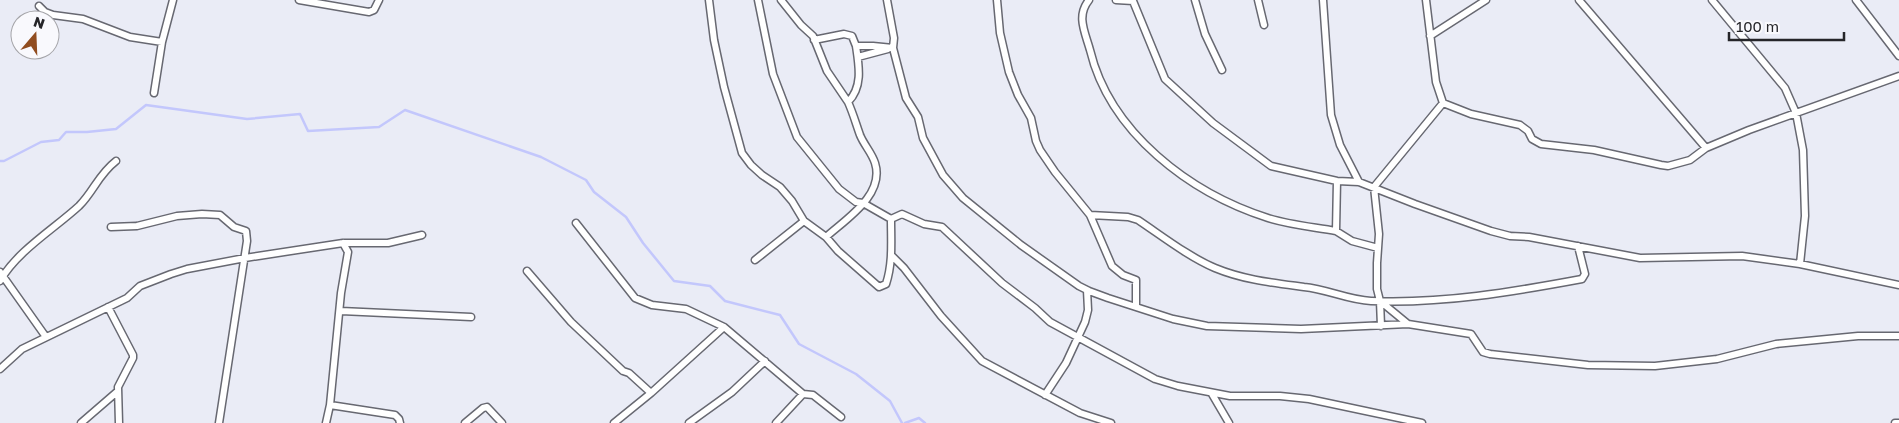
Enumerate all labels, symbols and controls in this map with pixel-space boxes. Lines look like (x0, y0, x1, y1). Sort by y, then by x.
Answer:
north arrow (10, 10, 60, 60)
scale bar (1729, 10, 1844, 42)
text: N (32, 12, 47, 32)
text: 100 m (1736, 17, 1779, 35)

